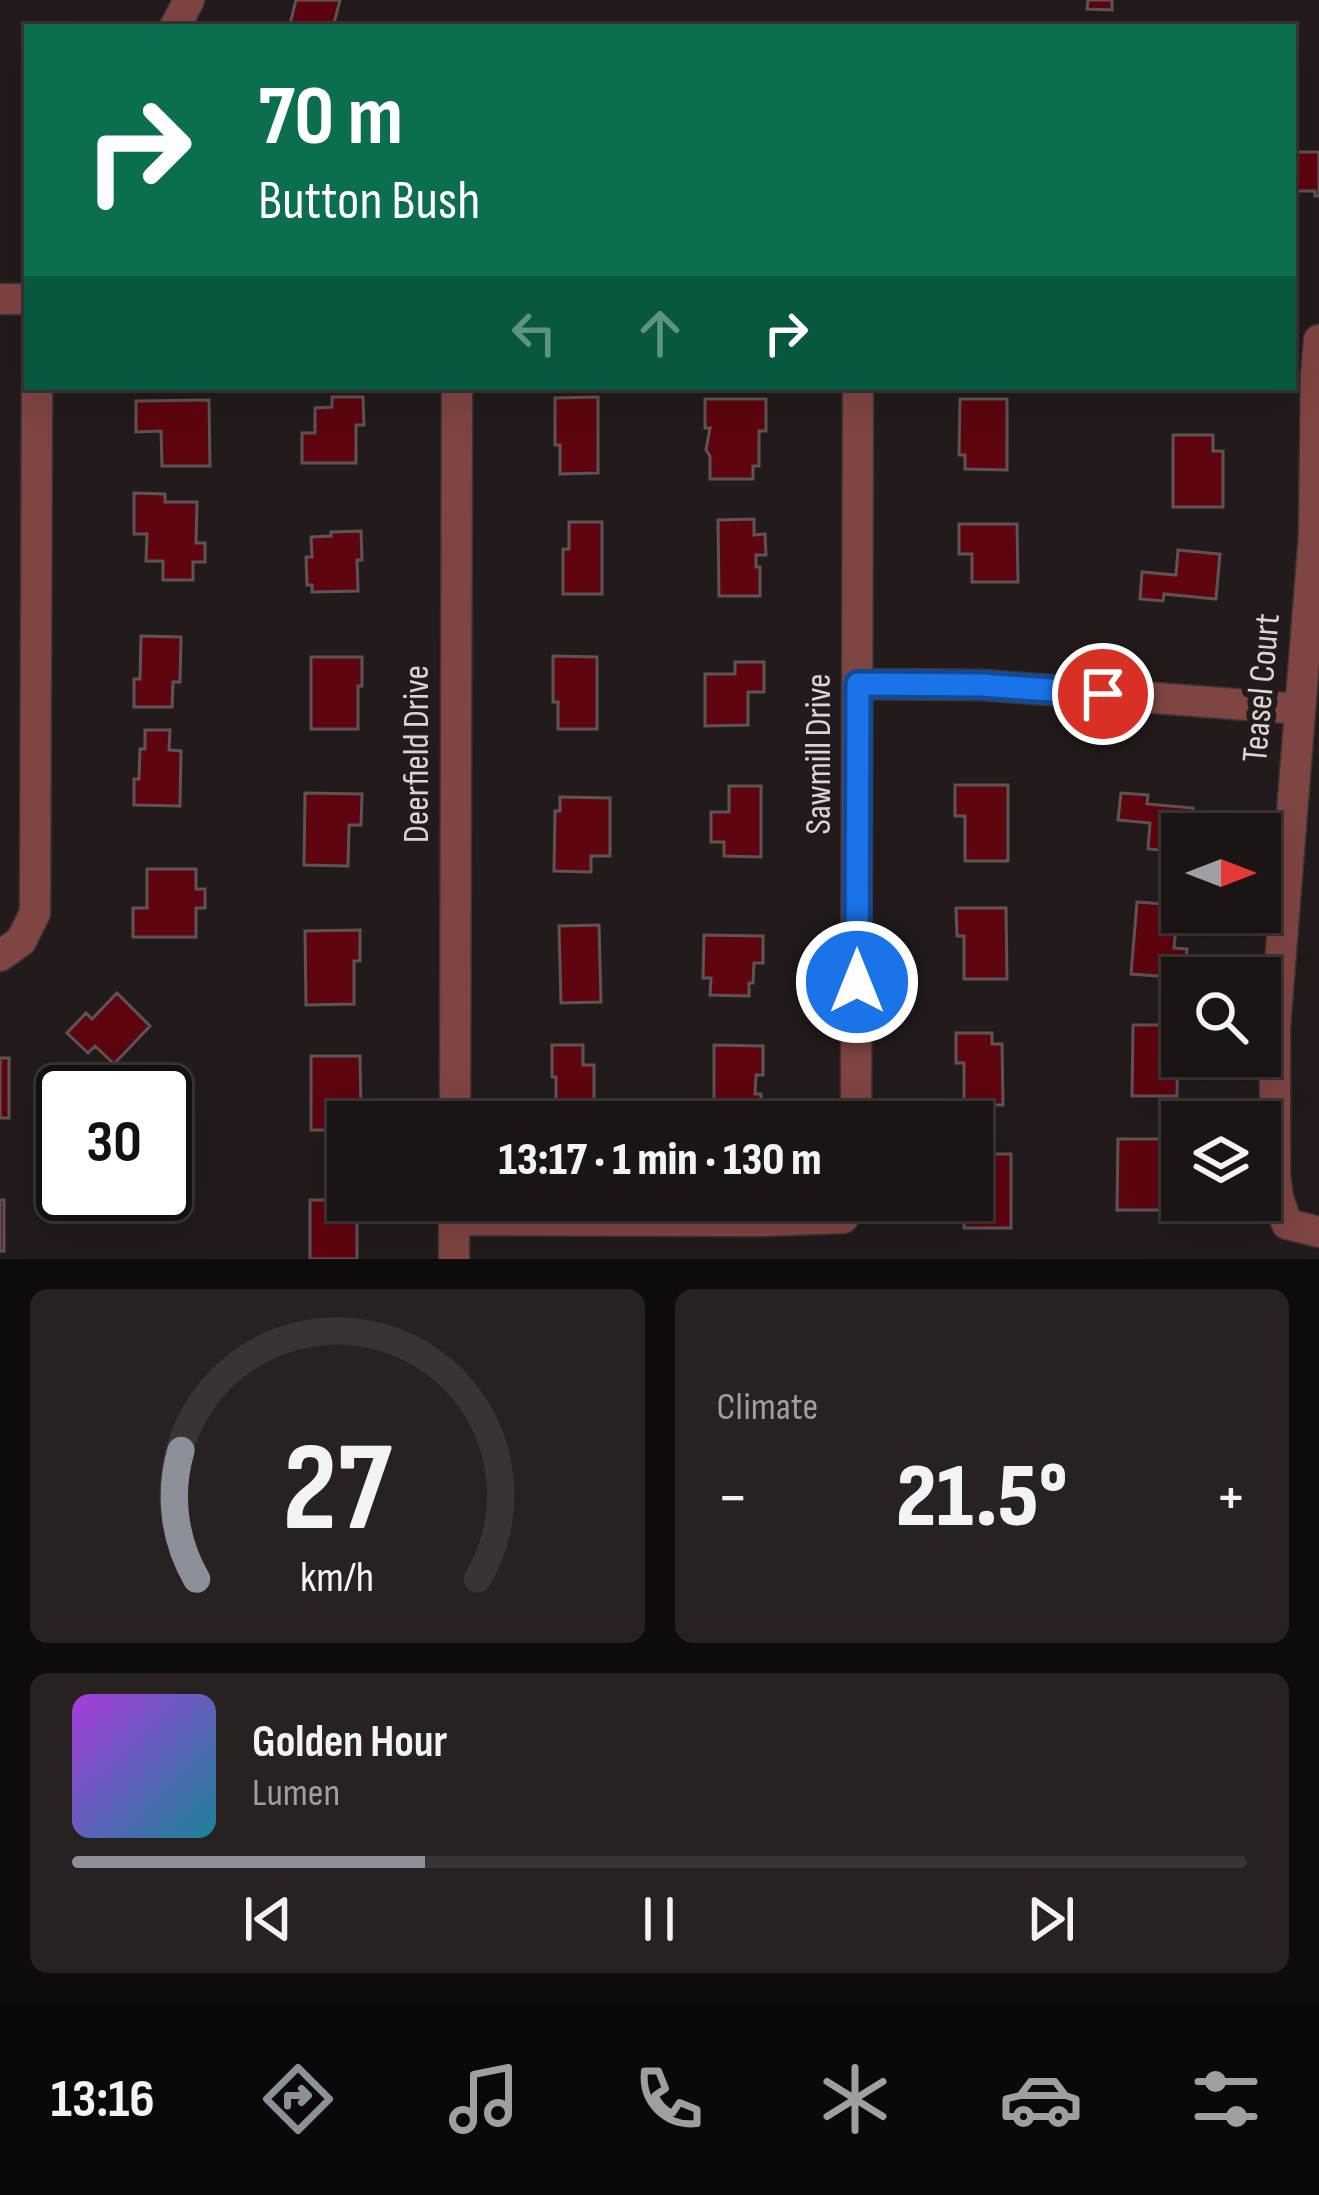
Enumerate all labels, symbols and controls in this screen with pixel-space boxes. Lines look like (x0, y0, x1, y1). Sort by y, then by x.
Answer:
text: 70 m (258, 67, 403, 168)
icon: right (60, 72, 216, 228)
text: Button Bush (258, 169, 480, 234)
icon: left (501, 300, 567, 366)
icon: ahead (627, 300, 693, 366)
icon: right (753, 300, 819, 366)
street label: Teasel Court (1234, 612, 1290, 764)
pin (1052, 643, 1154, 745)
icon: arrive (1070, 661, 1136, 727)
street label: Deerfield Drive (396, 665, 439, 843)
street label: Sawmill Drive (798, 673, 841, 835)
north arrow (1161, 813, 1281, 933)
map controls (1161, 813, 1281, 1221)
position arrow (794, 919, 920, 1045)
button: search (1161, 957, 1281, 1077)
speed limit sign: 30 (36, 1065, 192, 1221)
button: layers (1161, 1101, 1281, 1221)
text: 13:17 · 1 min · 130 m (498, 1133, 822, 1188)
text: Climate (717, 1384, 818, 1431)
text: 27 (283, 1416, 392, 1565)
text: 21.5° (896, 1444, 1067, 1552)
text: − (717, 1459, 749, 1538)
text: + (1215, 1459, 1247, 1538)
text: km/h (300, 1552, 374, 1604)
text: Golden Hour (252, 1715, 447, 1770)
text: Lumen (252, 1770, 340, 1817)
icon: previous (235, 1886, 301, 1952)
icon: pause (626, 1886, 692, 1952)
icon: next (1018, 1886, 1084, 1952)
icon: directions (256, 2057, 340, 2141)
icon: music (442, 2057, 526, 2141)
icon: phone (627, 2057, 711, 2141)
icon: climate (813, 2057, 897, 2141)
icon: car (999, 2057, 1083, 2141)
icon: filters (1184, 2057, 1268, 2141)
text: 13:16 (51, 2067, 155, 2132)

